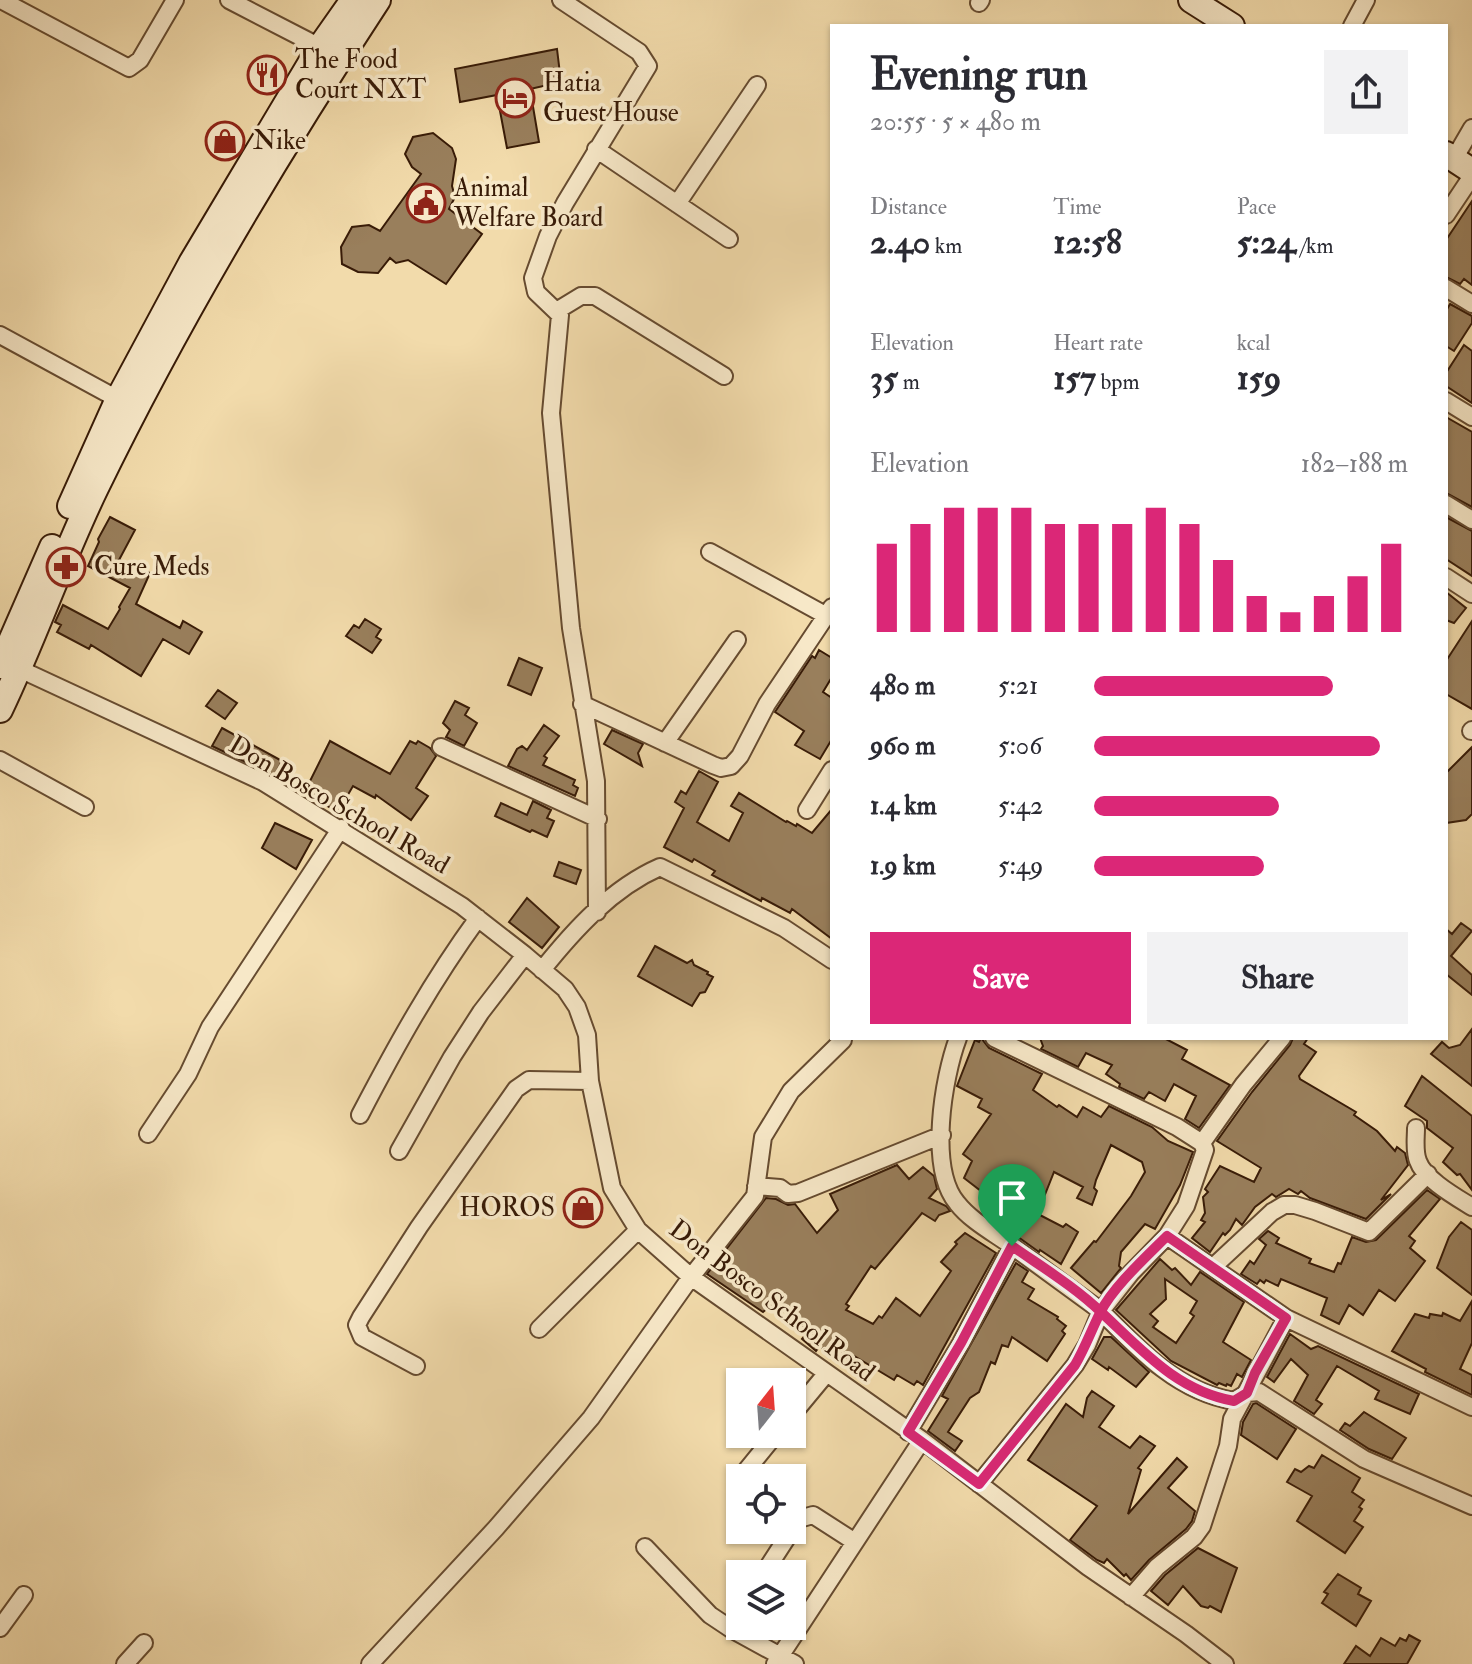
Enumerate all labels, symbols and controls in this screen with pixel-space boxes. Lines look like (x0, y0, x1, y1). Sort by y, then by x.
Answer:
place label: The Food Court NXT (295, 44, 426, 106)
text: Evening run (870, 48, 1088, 103)
button: share (1324, 50, 1408, 134)
restaurant icon: The Food Court NXT (246, 54, 288, 96)
place label: Hatia Guest House (543, 67, 679, 129)
hotel icon: Hatia Guest House (494, 77, 536, 119)
text: 20:55 · 5 × 480 m (870, 106, 1041, 138)
shop icon: Nike (204, 120, 246, 162)
place label: Nike (253, 125, 306, 157)
place label: Animal Welfare Board (453, 172, 604, 234)
public building icon: Animal Welfare Board (405, 182, 447, 224)
text: Distance (870, 193, 947, 221)
text: Time (1053, 193, 1101, 221)
text: Pace (1237, 193, 1276, 221)
text: 2.40 (870, 221, 930, 264)
text: 12:58 (1053, 221, 1122, 264)
text: 5:24 (1237, 221, 1296, 264)
text: km (930, 232, 962, 260)
text: /km (1296, 232, 1333, 260)
text: Elevation (870, 329, 954, 357)
text: Heart rate (1053, 329, 1143, 357)
text: kcal (1237, 329, 1270, 357)
text: 35 (870, 357, 898, 400)
text: 157 (1053, 357, 1096, 400)
text: 159 (1237, 357, 1281, 400)
text: m (898, 368, 920, 396)
text: bpm (1096, 368, 1140, 396)
text: Elevation (870, 448, 969, 480)
text: 182–188 m (1301, 448, 1408, 480)
pharmacy icon: Cure Meds (45, 546, 87, 588)
place label: Cure Meds (94, 551, 210, 583)
text: 480 m (870, 670, 935, 702)
text: 5:21 (998, 670, 1038, 702)
street label: Don Bosco School Road (223, 729, 455, 881)
text: 960 m (870, 730, 935, 762)
text: 5:06 (998, 730, 1042, 762)
text: 1.4 km (870, 790, 937, 822)
text: 5:42 (998, 790, 1043, 822)
text: 1.9 km (870, 850, 936, 882)
text: 5:49 (998, 850, 1043, 882)
button: Save (870, 932, 1131, 1024)
button: Share (1147, 932, 1408, 1024)
pin (978, 1164, 1046, 1246)
icon: arrive (990, 1176, 1034, 1220)
shop icon: HOROS (562, 1187, 604, 1229)
place label: HOROS (459, 1192, 555, 1224)
street label: Don Bosco School Road (663, 1213, 881, 1389)
north arrow (726, 1368, 806, 1448)
map controls (726, 1368, 806, 1640)
button: locate (726, 1464, 806, 1544)
button: layers (726, 1560, 806, 1640)

